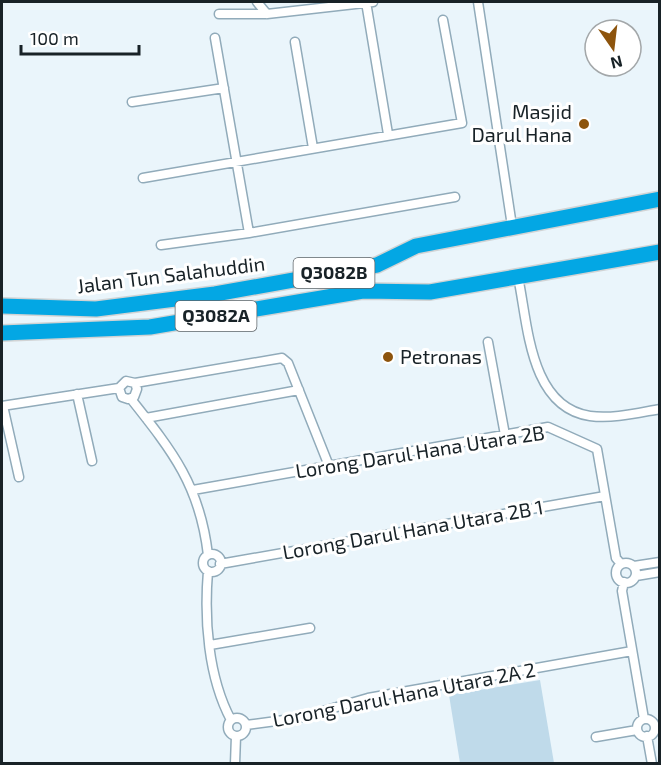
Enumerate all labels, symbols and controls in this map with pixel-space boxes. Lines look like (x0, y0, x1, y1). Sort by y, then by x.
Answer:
scale bar (21, 18, 140, 56)
north arrow (583, 18, 643, 78)
text: 100 m (30, 27, 79, 49)
text: N (609, 52, 625, 74)
place label: Masjid Darul Hana (471, 99, 572, 146)
marker: Masjid Darul Hana (577, 117, 591, 131)
street label: Jalan Tun Salahuddin (75, 251, 266, 297)
road number: Q3082B (294, 258, 374, 288)
road number: Q3082A (176, 301, 256, 331)
place label: Petronas (400, 344, 482, 368)
marker: Petronas (381, 350, 395, 364)
street label: Lorong Darul Hana Utara 2B (294, 419, 546, 483)
street label: Lorong Darul Hana Utara 2B 1 (281, 494, 545, 564)
street label: Lorong Darul Hana Utara 2A 2 (270, 657, 537, 731)

